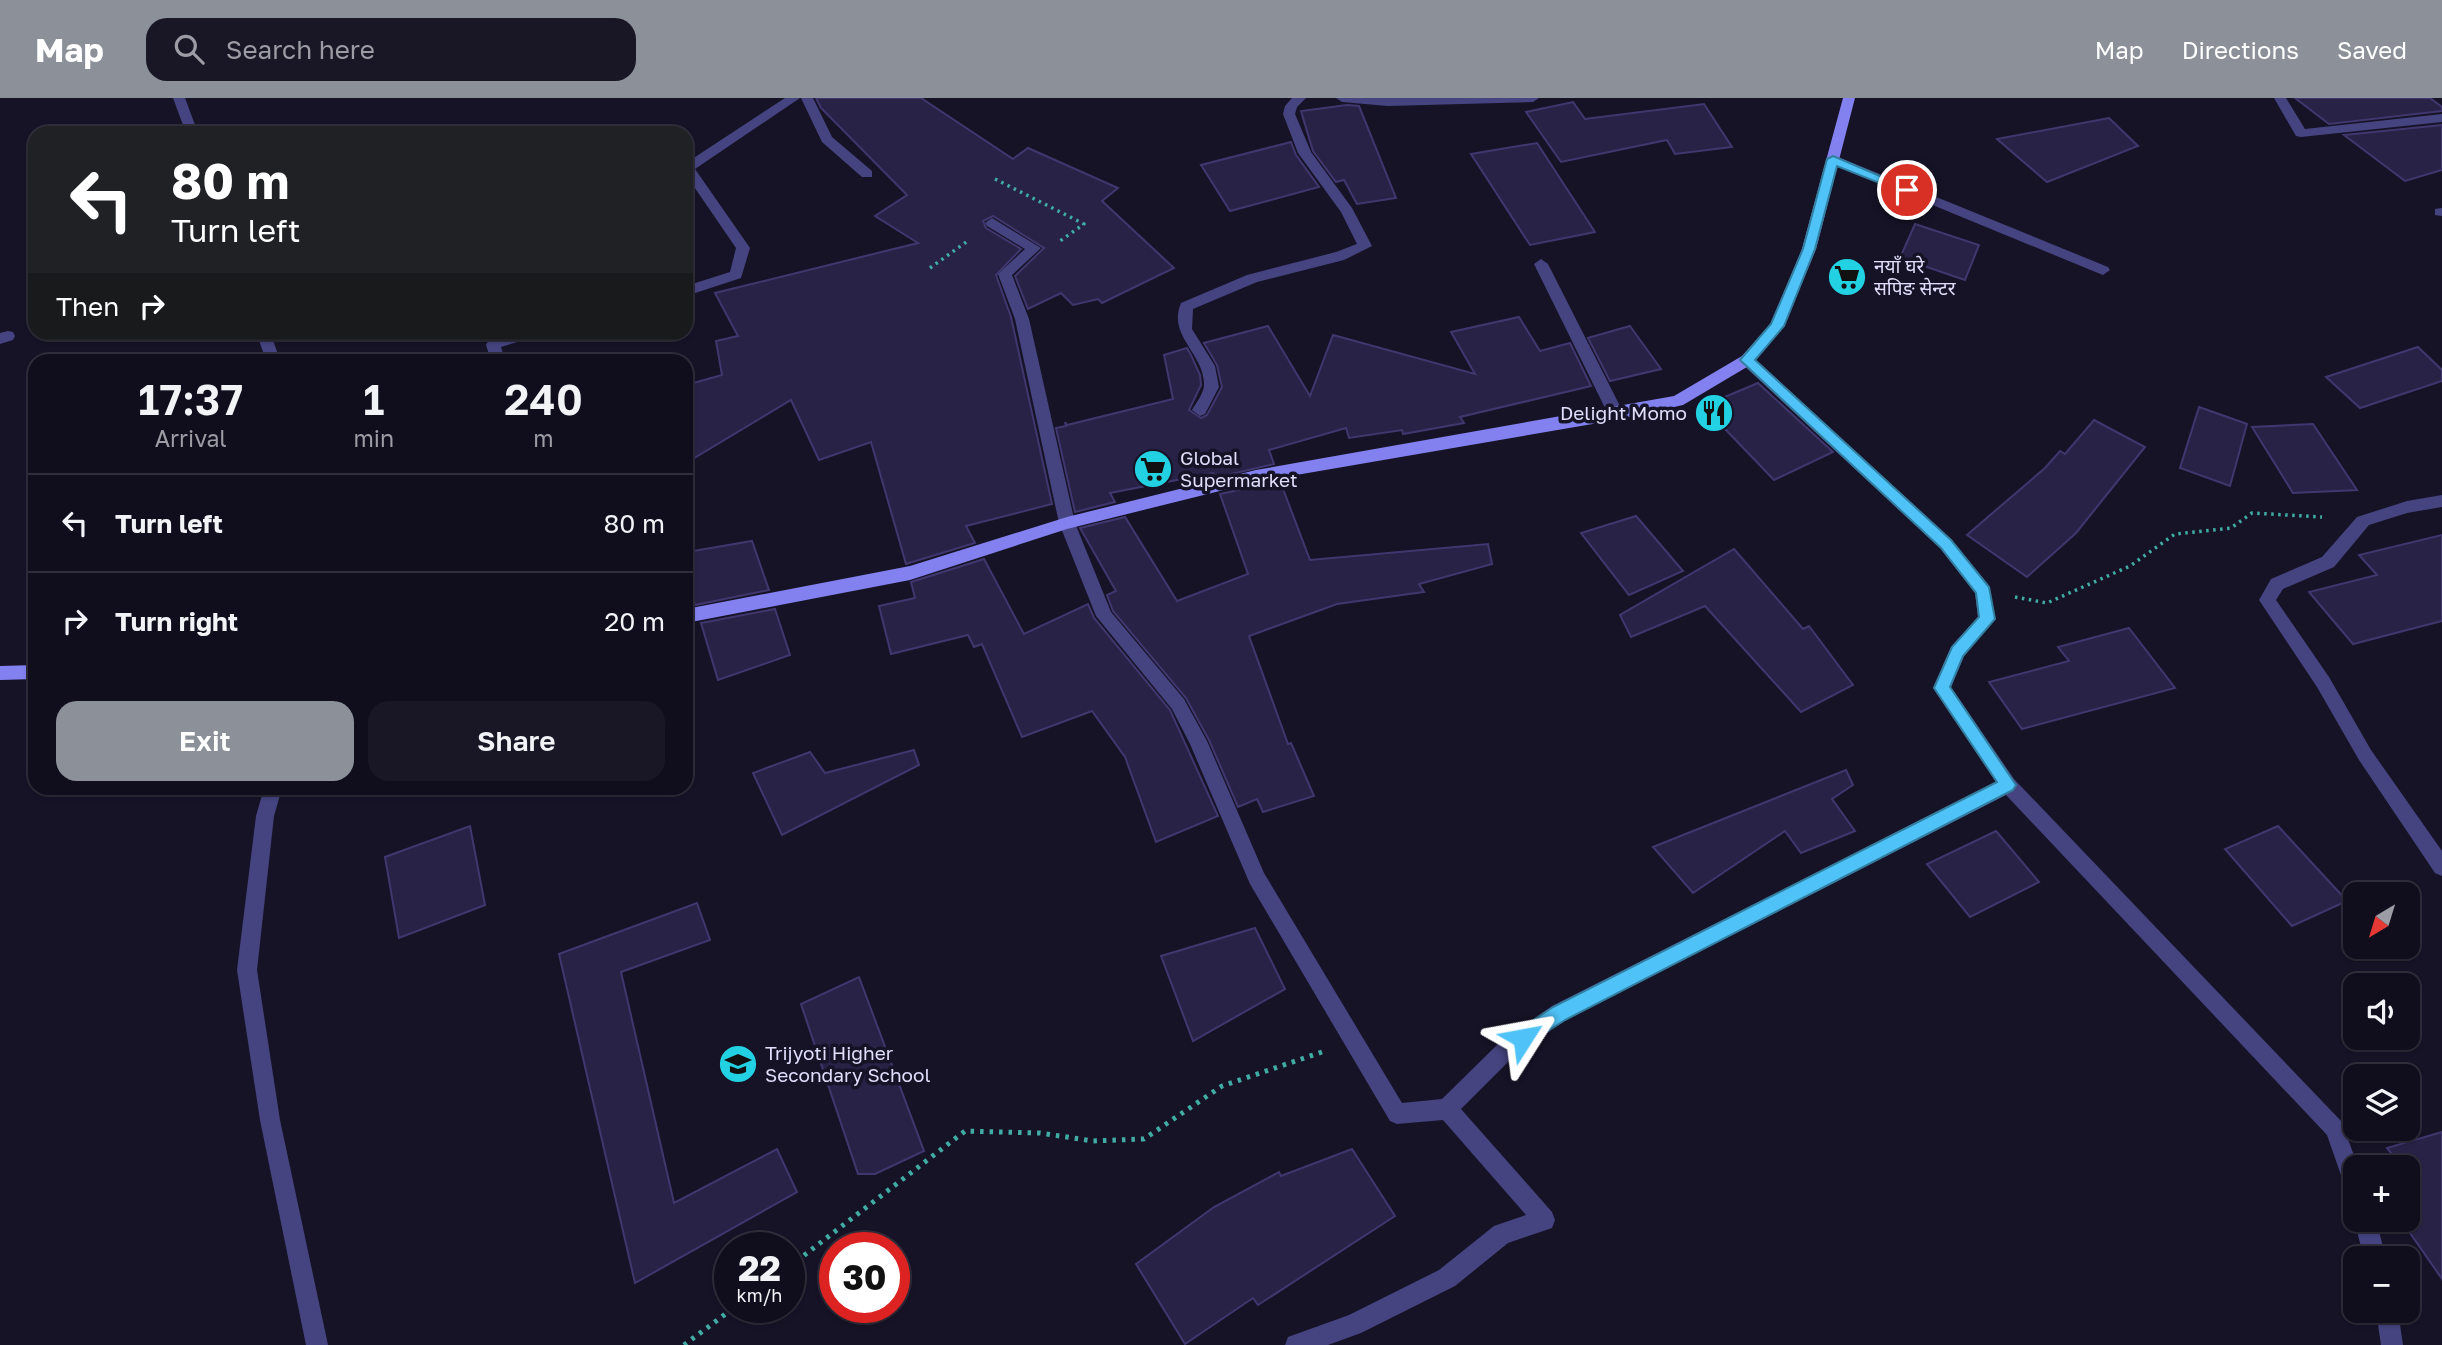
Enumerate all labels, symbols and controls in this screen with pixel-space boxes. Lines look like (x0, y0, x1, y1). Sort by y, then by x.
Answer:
search box (146, 18, 636, 81)
text: Map (35, 30, 104, 69)
icon: search (170, 30, 208, 68)
text: Search here (226, 34, 375, 65)
text: Map (2095, 35, 2144, 64)
text: Directions (2182, 35, 2299, 64)
text: Saved (2337, 35, 2407, 64)
text: 80 m (171, 151, 289, 210)
icon: left (56, 154, 147, 245)
pin (1877, 160, 1937, 220)
icon: arrive (1888, 171, 1926, 209)
text: Turn left (171, 211, 300, 249)
place label: नयाँ घरे सपिङ सेन्टर (1874, 254, 1957, 299)
supermarket icon: नयाँ घरे सपिङ सेन्टर (1826, 256, 1868, 298)
icon: right (133, 287, 171, 325)
text: Then (56, 291, 119, 322)
text: 17:37 (138, 374, 243, 424)
text: 1 (363, 374, 384, 424)
text: 240 (504, 374, 583, 424)
restaurant icon: Delight Momo (1693, 392, 1735, 434)
place label: Delight Momo (1560, 401, 1687, 424)
text: Arrival (155, 424, 227, 452)
text: min (353, 424, 394, 452)
text: m (533, 424, 554, 452)
place label: Global Supermarket (1180, 446, 1298, 491)
supermarket icon: Global Supermarket (1132, 448, 1174, 490)
icon: left (56, 504, 94, 542)
text: Turn left (115, 508, 223, 539)
text: 80 m (604, 508, 665, 539)
icon: right (56, 602, 94, 640)
text: Turn right (115, 606, 238, 637)
text: 20 m (604, 606, 665, 637)
button: Exit (56, 701, 354, 781)
button: Share (368, 701, 665, 781)
north arrow (2343, 882, 2420, 959)
map controls (2343, 882, 2420, 1323)
button: sound (2343, 973, 2420, 1050)
position arrow (1486, 1001, 1560, 1075)
place label: Trijyoti Higher Secondary School (765, 1041, 931, 1086)
school or university icon: Trijyoti Higher Secondary School (717, 1043, 759, 1085)
button: layers (2343, 1064, 2420, 1141)
button: + (2343, 1155, 2420, 1232)
speed limit sign: 30 (819, 1232, 910, 1323)
button: − (2343, 1246, 2420, 1323)
text: 22 (738, 1247, 781, 1289)
text: km/h (737, 1284, 782, 1306)

